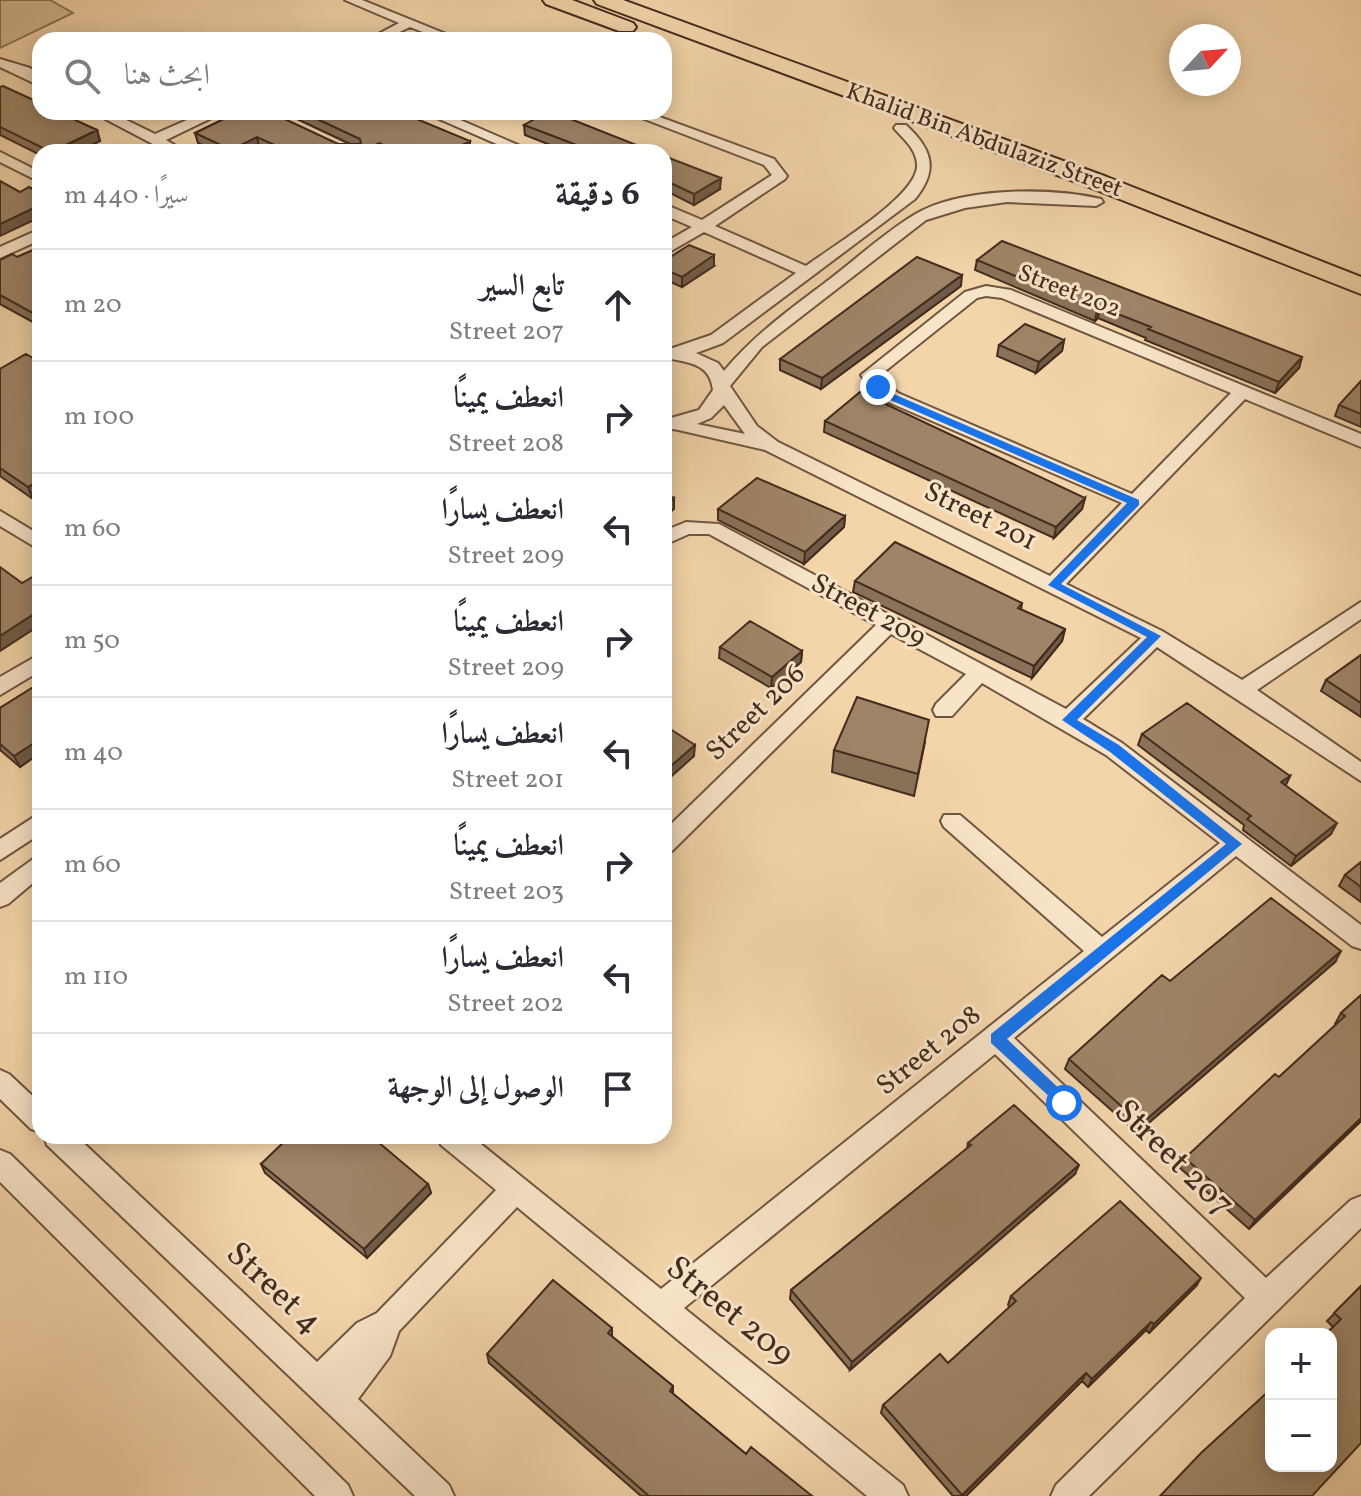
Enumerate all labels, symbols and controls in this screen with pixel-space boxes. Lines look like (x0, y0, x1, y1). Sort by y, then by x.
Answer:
north arrow (1169, 24, 1241, 96)
search box (32, 32, 672, 120)
icon: search (60, 54, 104, 98)
text: ابحث هنا (124, 55, 210, 97)
street label: Khalid Bin Abdulaziz Street (841, 75, 1127, 207)
text: 6 دقيقة (555, 172, 640, 219)
text: سيرًا · 440 m (64, 178, 189, 214)
street label: Street 202 (1013, 257, 1125, 327)
text: تابع السير (480, 266, 564, 308)
icon: ahead (596, 283, 640, 327)
text: 20 m (64, 287, 122, 323)
text: Street 207 (449, 314, 564, 350)
route end (860, 369, 896, 405)
text: انعطف يمينًا (453, 378, 564, 420)
icon: right (596, 395, 640, 439)
text: 100 m (64, 399, 134, 435)
text: Street 208 (448, 426, 564, 462)
street label: Street 201 (917, 473, 1043, 561)
text: انعطف يسارًا (441, 490, 564, 532)
icon: left (596, 507, 640, 551)
text: 60 m (64, 511, 121, 547)
text: Street 209 (448, 538, 564, 574)
street label: Street 209 (803, 564, 933, 658)
text: انعطف يمينًا (453, 602, 564, 644)
icon: right (596, 619, 640, 663)
text: 50 m (64, 623, 120, 659)
text: Street 209 (448, 650, 564, 686)
street label: Street 206 (697, 656, 815, 770)
text: انعطف يسارًا (441, 714, 564, 756)
icon: left (596, 731, 640, 775)
text: 40 m (64, 735, 123, 771)
text: Street 201 (451, 762, 564, 798)
text: انعطف يمينًا (453, 826, 564, 868)
icon: right (596, 843, 640, 887)
text: 60 m (64, 847, 121, 883)
text: Street 203 (449, 874, 564, 910)
text: انعطف يسارًا (441, 938, 564, 980)
icon: left (596, 955, 640, 999)
text: 110 m (64, 959, 128, 995)
text: Street 202 (447, 986, 564, 1022)
street label: Street 208 (868, 997, 990, 1105)
icon: arrive (596, 1067, 640, 1111)
text: الوصول إلى الوجهة (388, 1068, 564, 1110)
route start (1046, 1085, 1082, 1121)
street label: Street 207 (1102, 1090, 1244, 1228)
street label: Street 4 (214, 1232, 332, 1346)
street label: Street 209 (655, 1246, 803, 1378)
map controls (1265, 1328, 1337, 1472)
button: + (1265, 1328, 1337, 1400)
button: − (1265, 1400, 1337, 1472)

